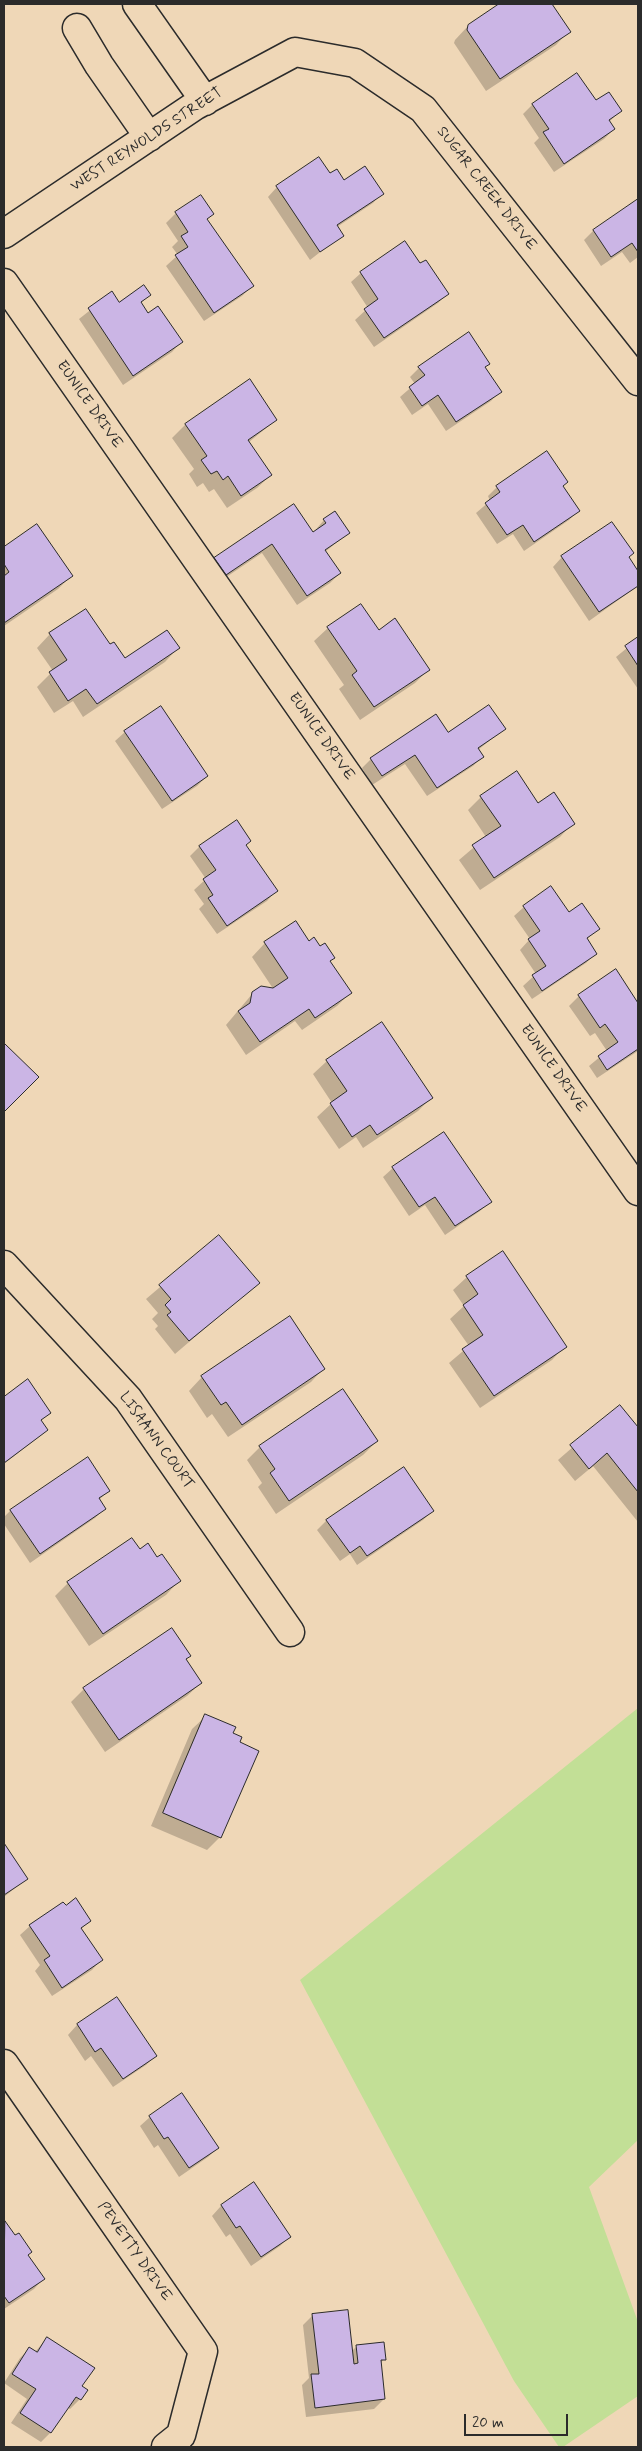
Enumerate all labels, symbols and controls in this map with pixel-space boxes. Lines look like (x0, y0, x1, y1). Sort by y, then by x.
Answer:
street label: WEST REYNOLDS STREET (68, 84, 226, 196)
street label: SUGAR CREEK DRIVE (432, 124, 540, 254)
street label: EUNICE DRIVE (52, 358, 126, 452)
street label: EUNICE DRIVE (284, 690, 358, 784)
street label: EUNICE DRIVE (516, 1022, 590, 1116)
street label: LISAANN COURT (115, 1389, 197, 1493)
street label: PEVETTY DRIVE (93, 2199, 175, 2305)
scale bar (467, 2404, 571, 2436)
text: 20 m (472, 2413, 504, 2433)

